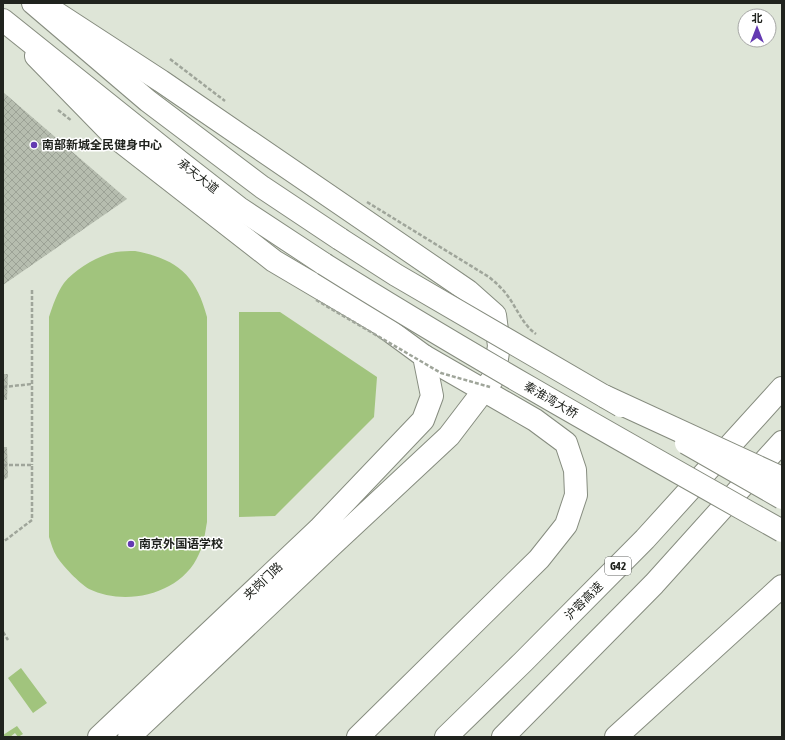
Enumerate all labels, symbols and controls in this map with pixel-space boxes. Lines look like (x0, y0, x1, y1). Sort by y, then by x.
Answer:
north arrow (737, 8, 777, 48)
text: 北 (752, 12, 763, 24)
place label: 南部新城全民健身中心 (42, 138, 162, 152)
marker: 南部新城全民健身中心 (29, 140, 39, 150)
street label: 承天大道 (175, 156, 221, 196)
street label: 秦淮湾大桥 (522, 379, 580, 421)
place label: 南京外国语学校 (139, 537, 223, 551)
marker: 南京外国语学校 (126, 539, 136, 549)
road number: G42 (605, 557, 631, 575)
street label: 夹岗门路 (241, 560, 285, 602)
street label: 沪蓉高速 (562, 579, 606, 623)

